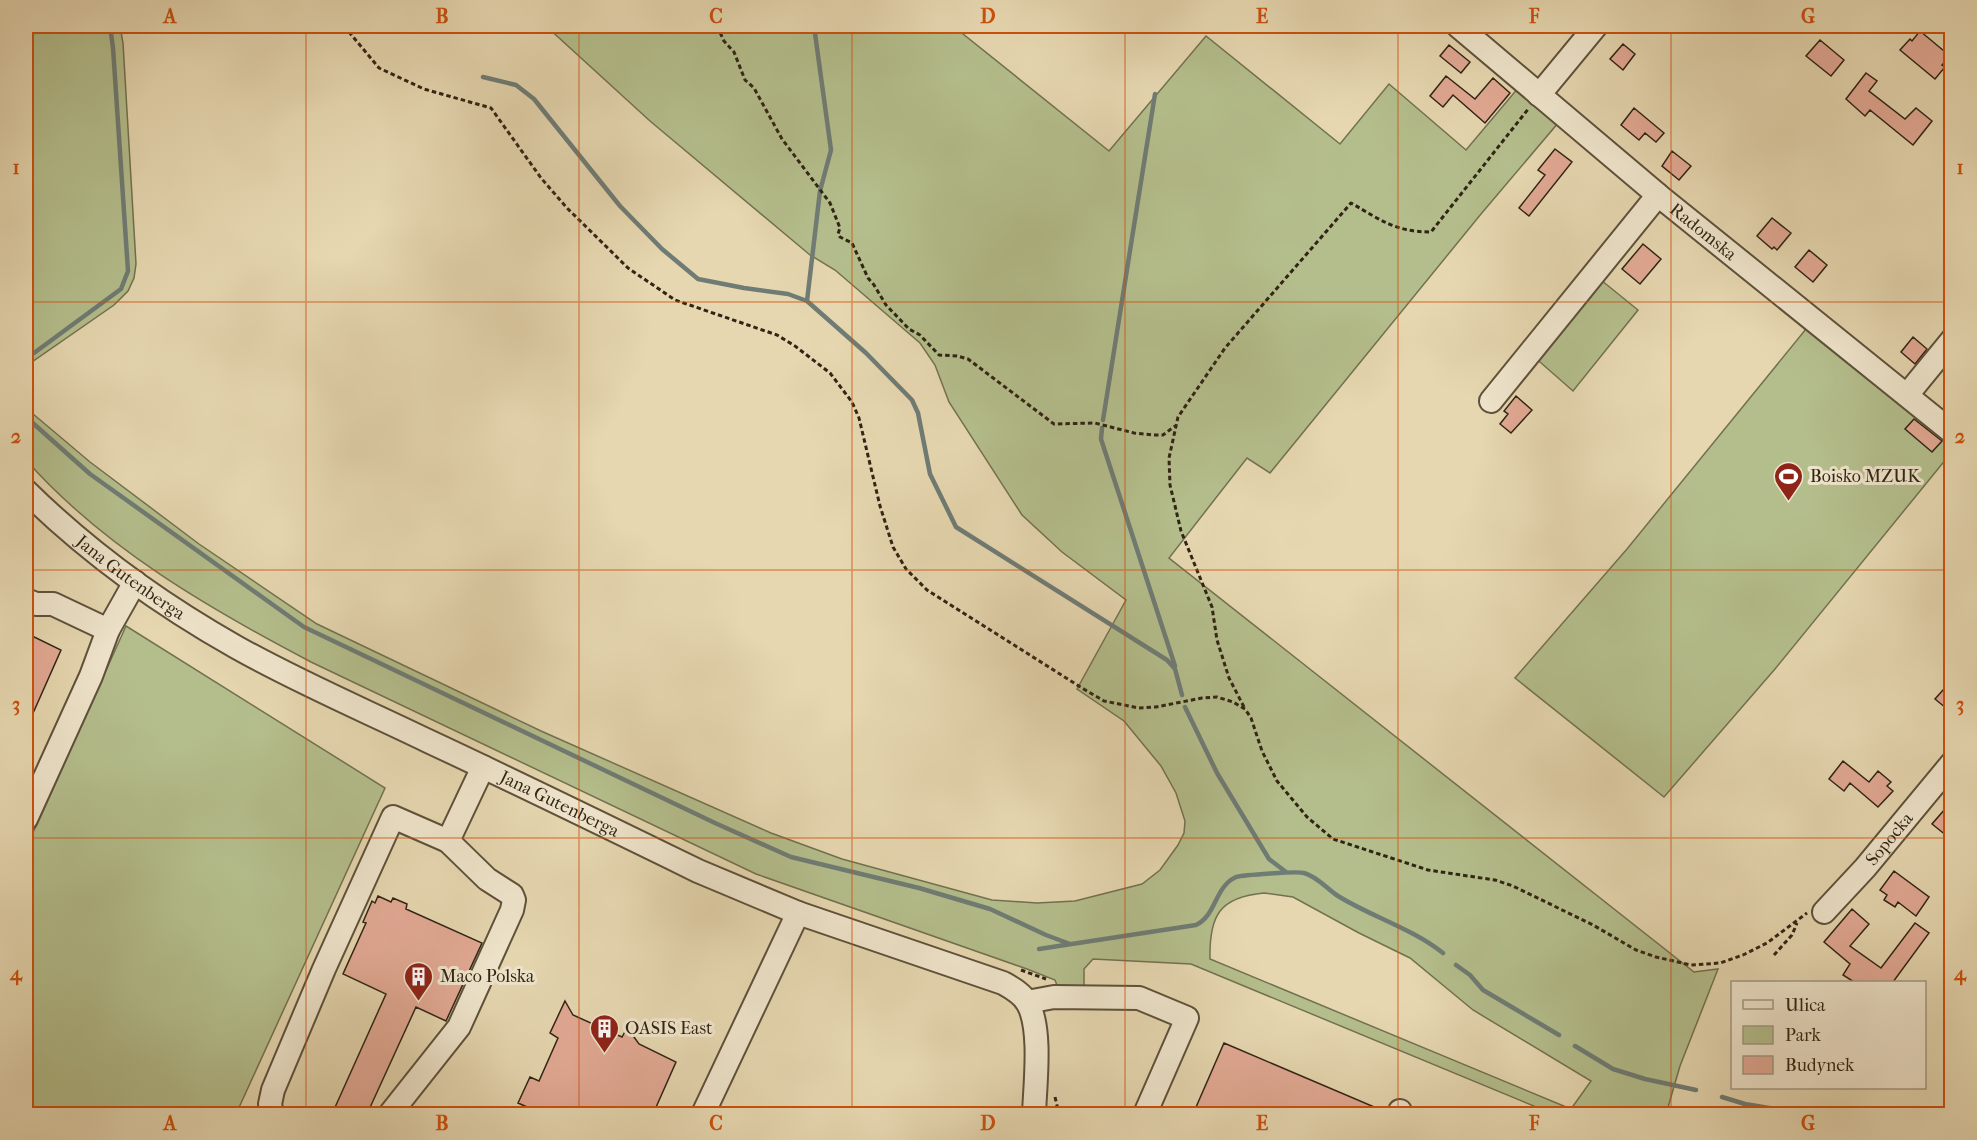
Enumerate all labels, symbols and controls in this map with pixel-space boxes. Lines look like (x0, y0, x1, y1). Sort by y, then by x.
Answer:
text: A (162, 5, 178, 28)
text: B (435, 5, 449, 28)
text: C (709, 5, 723, 28)
text: D (980, 5, 996, 28)
text: E (1256, 5, 1268, 28)
text: F (1528, 5, 1540, 28)
text: G (1801, 5, 1815, 28)
text: 1 (12, 156, 20, 179)
text: 1 (1956, 156, 1964, 179)
street label: Radomska (1665, 199, 1741, 266)
text: 2 (11, 425, 21, 448)
text: 2 (1955, 425, 1965, 448)
sports icon: Boisko MZUK (1773, 460, 1805, 502)
place label: Boisko MZUK (1810, 466, 1921, 487)
street label: Jana Gutenberga (70, 530, 189, 625)
text: 3 (12, 693, 20, 716)
text: 3 (1956, 693, 1964, 716)
street label: Jana Gutenberga (495, 766, 623, 842)
street label: Sopocka (1861, 808, 1918, 870)
building icon: Maco Polska (403, 960, 435, 1002)
text: 4 (9, 962, 23, 986)
text: 4 (1953, 962, 1967, 986)
place label: Maco Polska (440, 966, 535, 987)
legend (1731, 981, 1926, 1089)
text: Ulica (1785, 995, 1826, 1016)
building icon: OASIS East (588, 1012, 620, 1054)
place label: OASIS East (625, 1018, 713, 1039)
text: Park (1785, 1025, 1822, 1046)
text: Budynek (1785, 1055, 1855, 1076)
text: A (162, 1112, 178, 1135)
text: B (435, 1112, 449, 1135)
text: C (709, 1112, 723, 1135)
text: D (980, 1112, 996, 1135)
text: E (1256, 1112, 1268, 1135)
text: F (1528, 1112, 1540, 1135)
text: G (1801, 1112, 1815, 1135)

